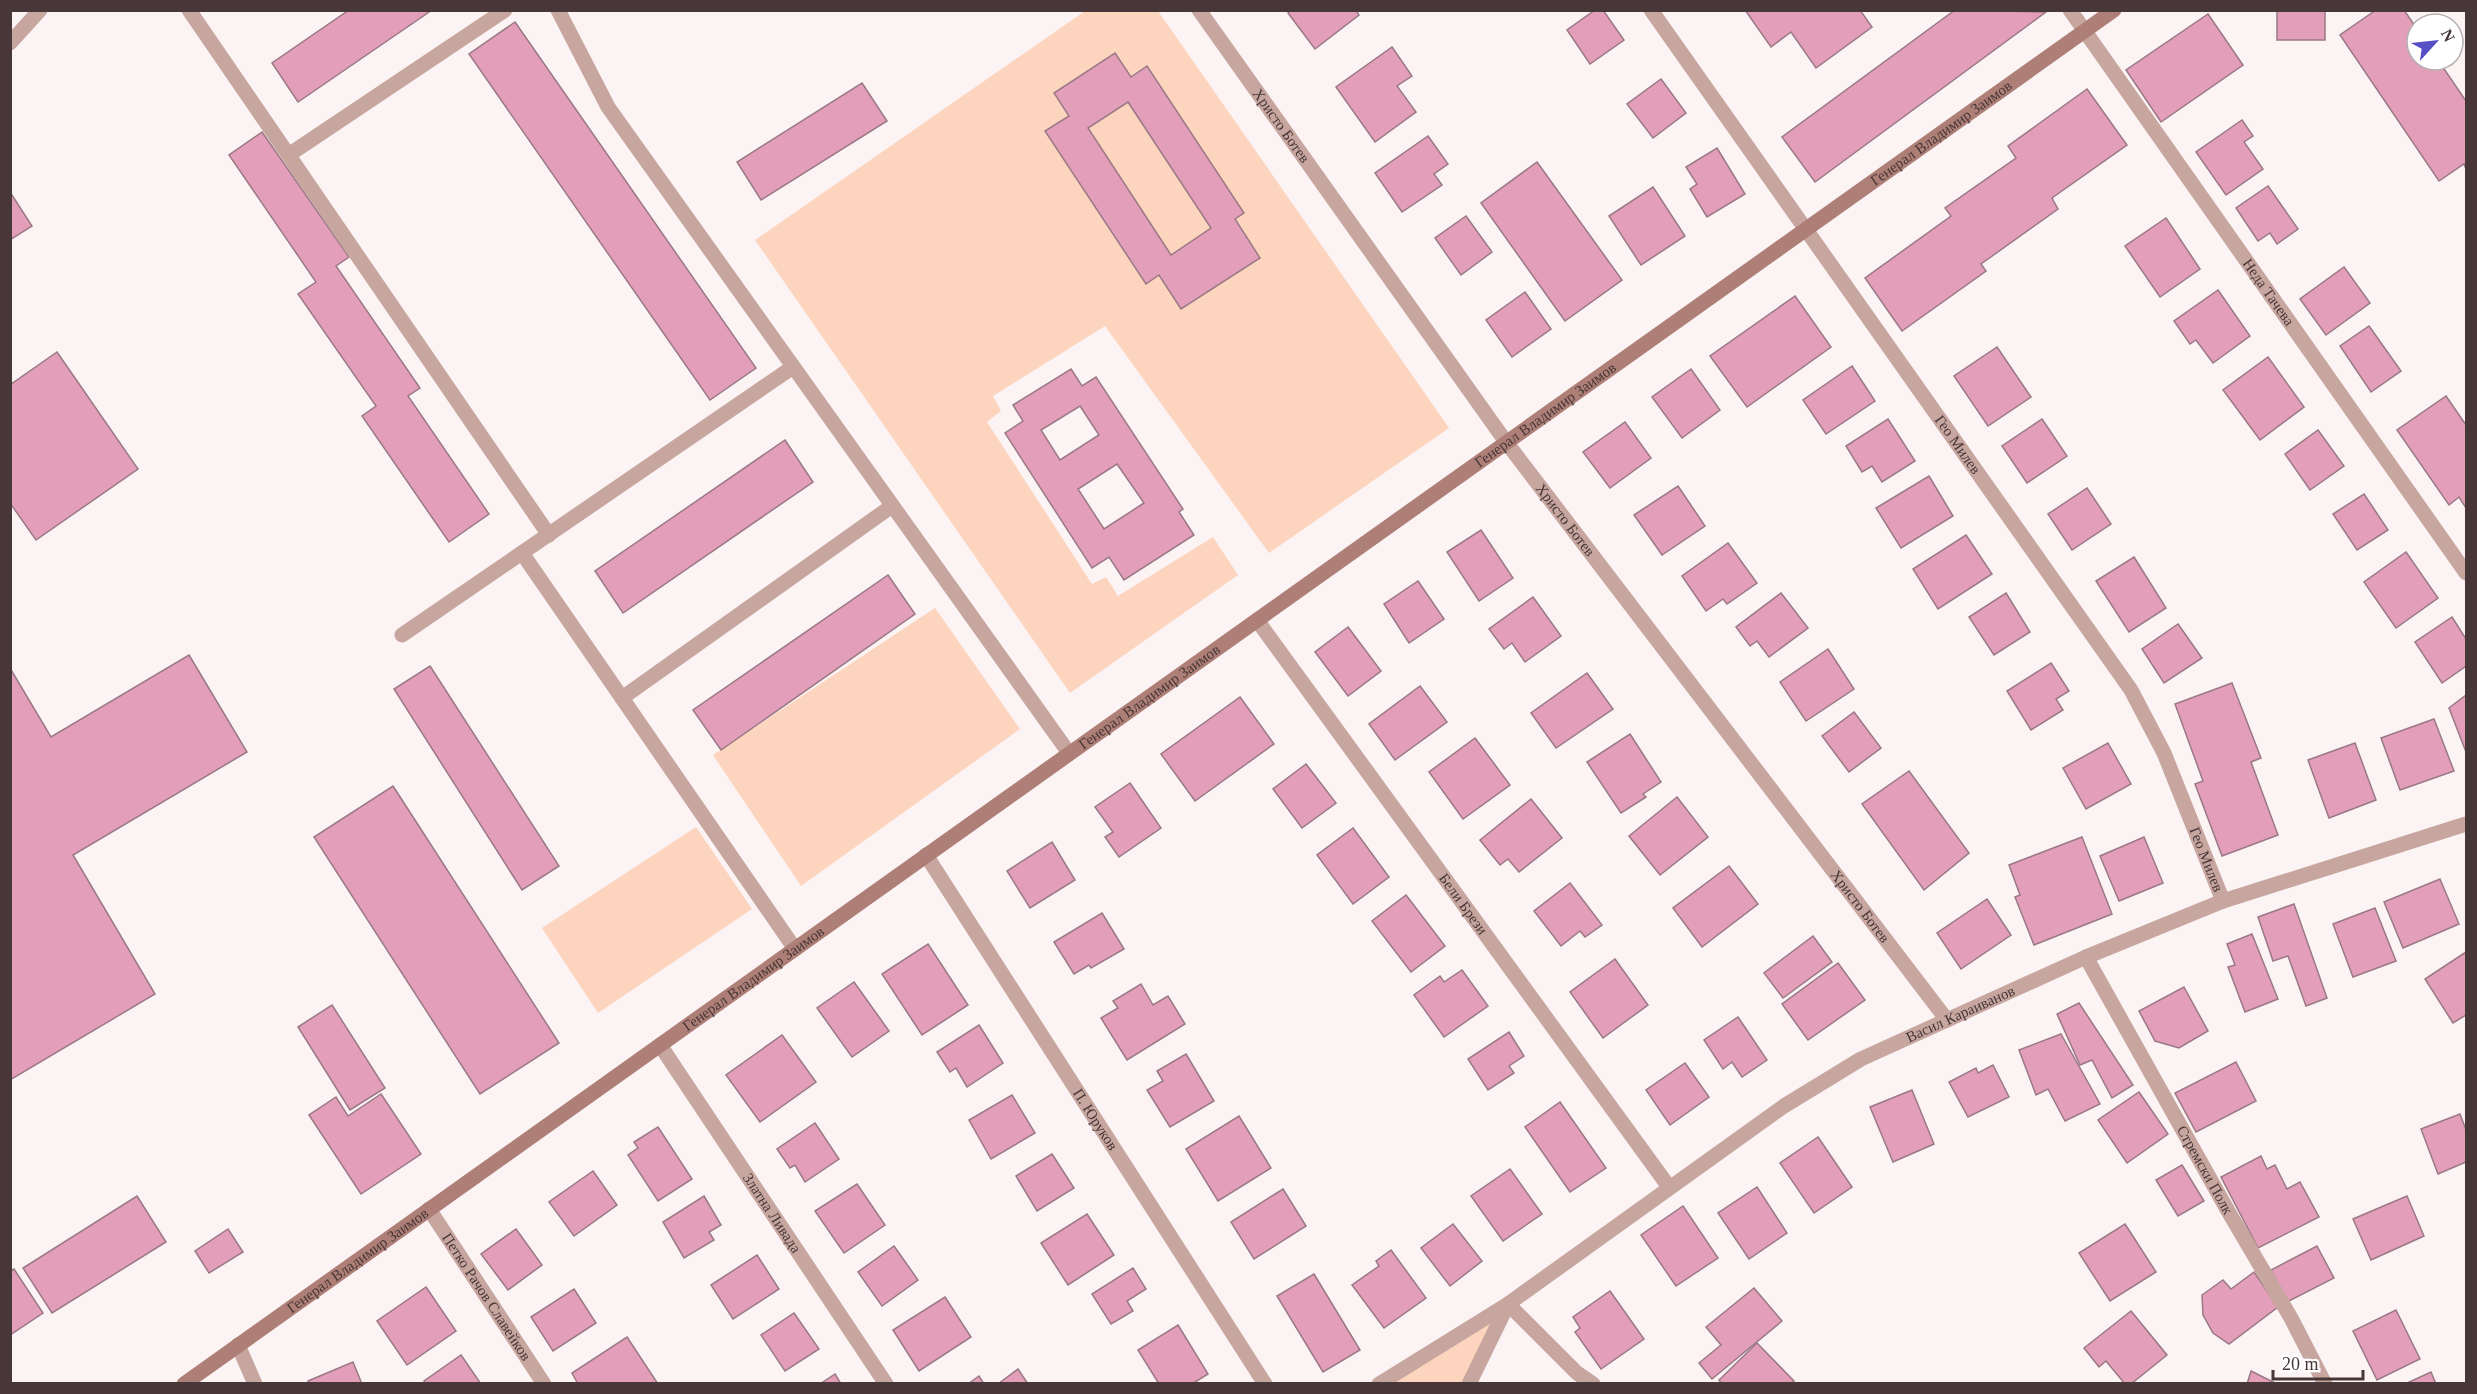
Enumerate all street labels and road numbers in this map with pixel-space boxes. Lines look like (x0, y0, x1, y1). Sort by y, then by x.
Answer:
street label: Генерал Владимир Заимов (1868, 77, 2015, 189)
street label: Христо Ботев (1250, 86, 1313, 166)
street label: Неда Тачева (2239, 256, 2298, 329)
street label: Генерал Владимир Заимов (1472, 359, 1619, 471)
street label: Гео Милев (1932, 412, 1984, 477)
street label: Христо Ботев (1533, 481, 1598, 559)
street label: Генерал Владимир Заимов (1076, 641, 1223, 752)
street label: Гео Милев (2186, 825, 2226, 894)
street label: Христо Ботев (1828, 867, 1893, 946)
street label: Бели Брези (1436, 870, 1491, 938)
street label: Генерал Владимир Заимов (680, 923, 827, 1034)
street label: Васил Караиванов (1904, 982, 2017, 1045)
street label: П. Юруков (1070, 1086, 1121, 1153)
street label: Стремски Полк (2174, 1123, 2237, 1218)
street label: Златна Ливада (740, 1170, 804, 1256)
street label: Генерал Владимир Заимов (284, 1205, 431, 1316)
street label: Петко Рачов Славейков (439, 1230, 534, 1363)

